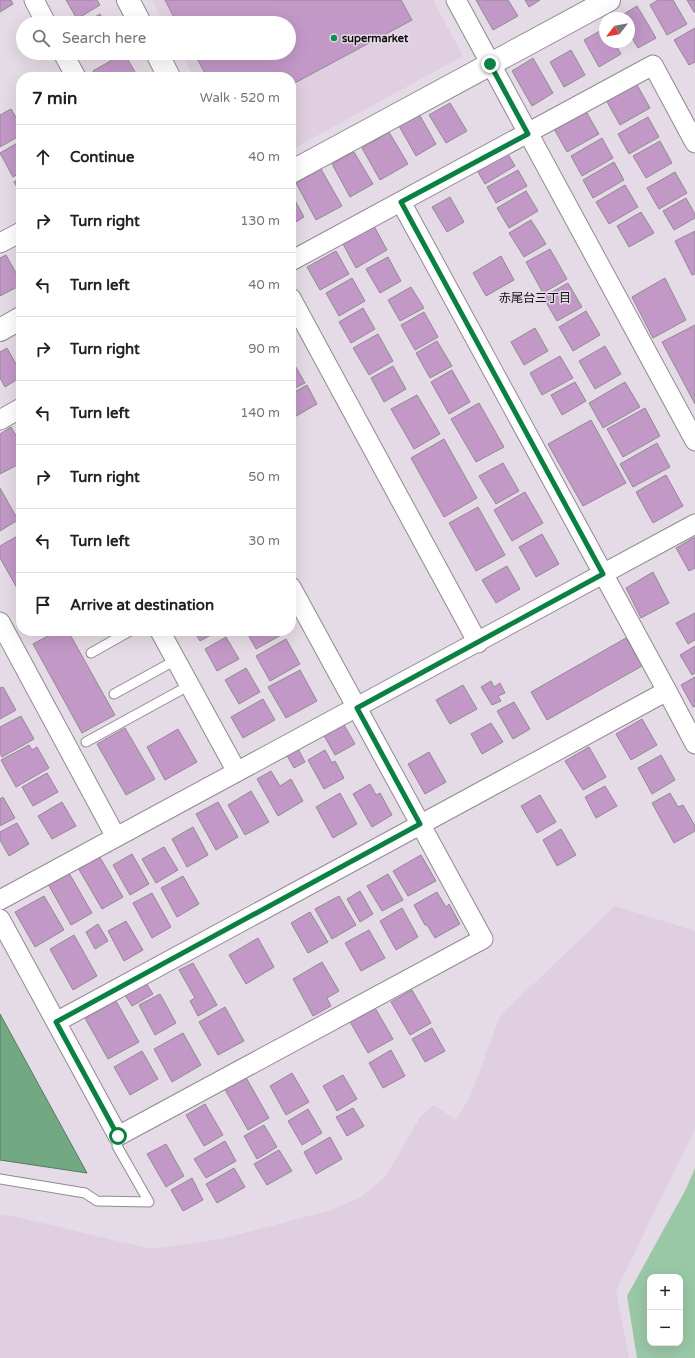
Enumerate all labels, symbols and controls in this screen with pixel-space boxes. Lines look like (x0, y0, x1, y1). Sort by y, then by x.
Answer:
north arrow (599, 12, 635, 48)
search box (16, 16, 296, 60)
icon: search (30, 27, 52, 49)
text: Search here (62, 29, 146, 47)
place label: supermarket (342, 32, 409, 46)
marker: supermarket (329, 33, 339, 43)
route end (481, 55, 499, 73)
text: 7 min (32, 88, 77, 109)
text: Walk · 520 m (200, 90, 280, 106)
icon: ahead (32, 146, 54, 168)
text: Continue (70, 148, 134, 166)
text: 40 m (248, 149, 280, 165)
icon: right (32, 210, 54, 232)
text: Turn right (70, 212, 140, 230)
text: 130 m (240, 213, 280, 229)
icon: left (32, 274, 54, 296)
text: Turn left (70, 276, 130, 294)
text: 40 m (248, 277, 280, 293)
district label: 赤尾台三丁目 (499, 291, 571, 305)
icon: right (32, 338, 54, 360)
text: Turn right (70, 340, 140, 358)
text: 90 m (248, 341, 280, 357)
icon: left (32, 402, 54, 424)
text: Turn left (70, 404, 130, 422)
text: 140 m (240, 405, 280, 421)
icon: right (32, 466, 54, 488)
text: Turn right (70, 468, 140, 486)
text: 50 m (248, 469, 280, 485)
icon: left (32, 530, 54, 552)
text: Turn left (70, 532, 130, 550)
text: 30 m (248, 533, 280, 549)
icon: arrive (32, 594, 54, 616)
text: Arrive at destination (70, 596, 214, 614)
route start (109, 1127, 127, 1145)
map controls (647, 1274, 683, 1346)
button: + (647, 1274, 683, 1310)
button: − (647, 1310, 683, 1346)

